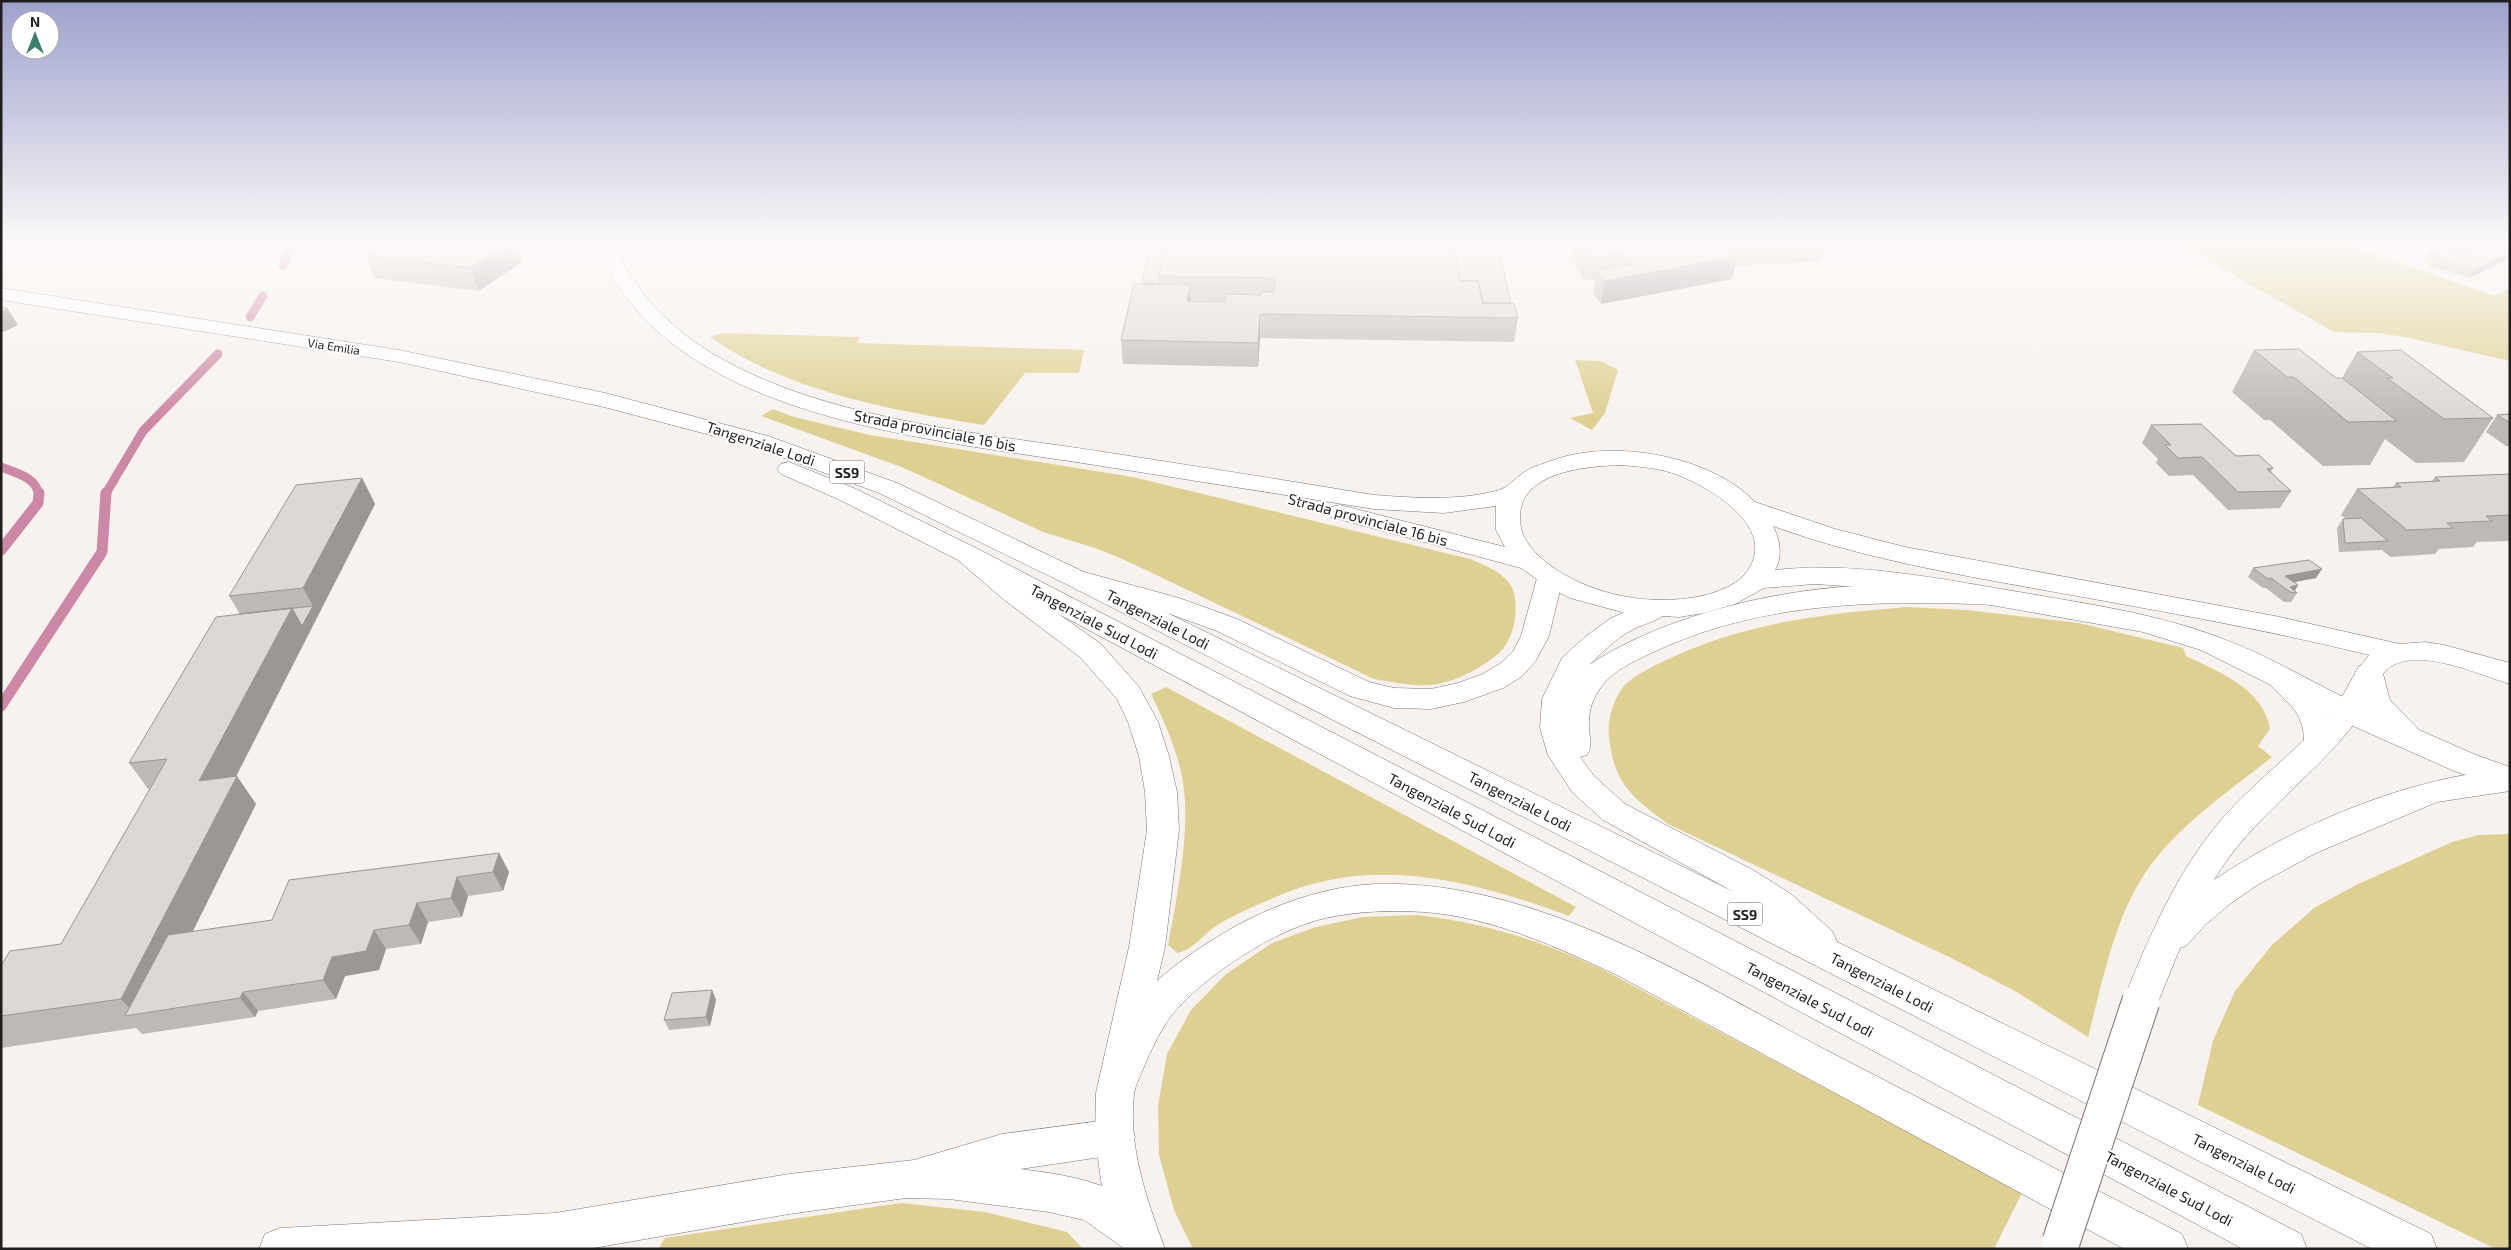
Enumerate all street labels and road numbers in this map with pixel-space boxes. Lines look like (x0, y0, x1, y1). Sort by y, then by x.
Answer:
street label: Via Emilia (307, 335, 361, 357)
street label: Strada provinciale 16 bis (852, 405, 1018, 455)
street label: Tangenziale Lodi (704, 417, 818, 469)
road number: SS9 (830, 461, 864, 484)
street label: Strada provinciale 16 bis (1286, 489, 1450, 549)
street label: Tangenziale Sud Lodi (1027, 580, 1161, 662)
street label: Tangenziale Lodi (1103, 585, 1213, 653)
street label: Tangenziale Lodi (1465, 767, 1575, 835)
street label: Tangenziale Sud Lodi (1385, 769, 1519, 851)
road number: SS9 (1728, 902, 1762, 926)
street label: Tangenziale Lodi (1827, 948, 1937, 1016)
street label: Tangenziale Sud Lodi (1743, 958, 1877, 1040)
street label: Tangenziale Lodi (2189, 1129, 2299, 1197)
street label: Tangenziale Sud Lodi (2102, 1147, 2236, 1229)

